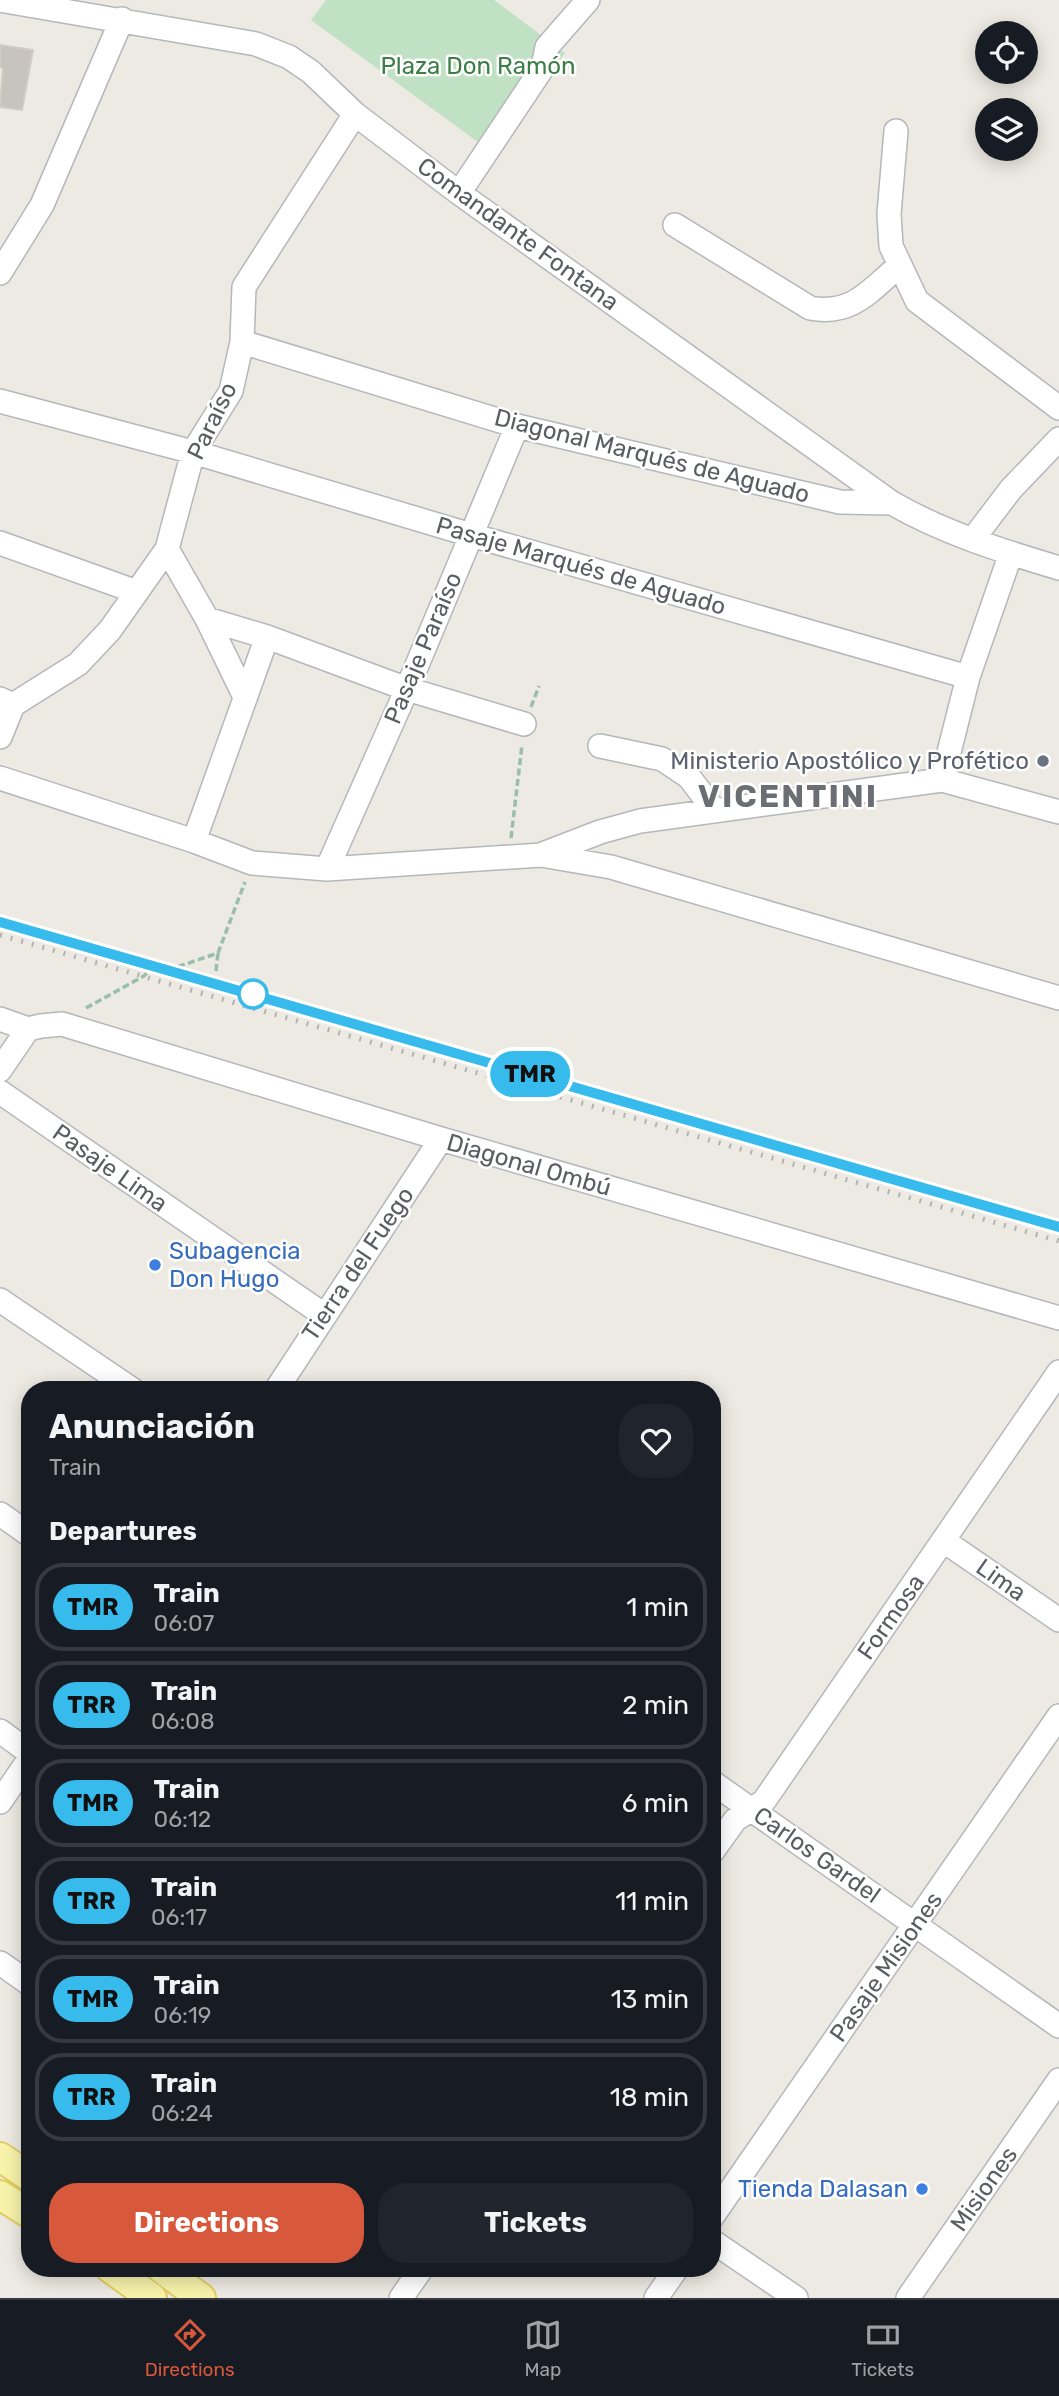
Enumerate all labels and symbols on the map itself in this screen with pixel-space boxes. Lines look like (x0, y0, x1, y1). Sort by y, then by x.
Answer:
park label: Plaza Don Ramón (380, 52, 576, 80)
street label: Comandante Fontana (412, 152, 624, 316)
street label: Paraíso (181, 378, 243, 464)
street label: Diagonal Marqués de Aguado (492, 403, 812, 509)
street label: Pasaje Marqués de Aguado (433, 511, 729, 621)
street label: Pasaje Paraíso (378, 568, 468, 728)
place label: Ministerio Apostólico y Profético (670, 747, 1029, 775)
marker: Ministerio Apostólico y Profético (1035, 753, 1051, 769)
district label: VICENTINI (698, 777, 878, 815)
unlabelled marker (238, 979, 268, 1009)
line badge: TMR (490, 1051, 570, 1097)
street label: Pasaje Lima (47, 1118, 173, 1218)
street label: Diagonal Ombú (444, 1128, 614, 1202)
street label: Tierra del Fuego (296, 1182, 420, 1346)
place label: Subagencia Don Hugo (169, 1237, 301, 1293)
marker: Subagencia Don Hugo (147, 1257, 163, 1273)
street label: Lima (971, 1553, 1031, 1607)
street label: Formosa (852, 1569, 930, 1665)
street label: Carlos Gardel (748, 1801, 886, 1909)
street label: Pasaje Misiones (824, 1887, 948, 2047)
street label: Misiones (945, 2141, 1023, 2237)
place label: Tienda Dalasan (738, 2175, 908, 2203)
marker: Tienda Dalasan (914, 2181, 930, 2197)

